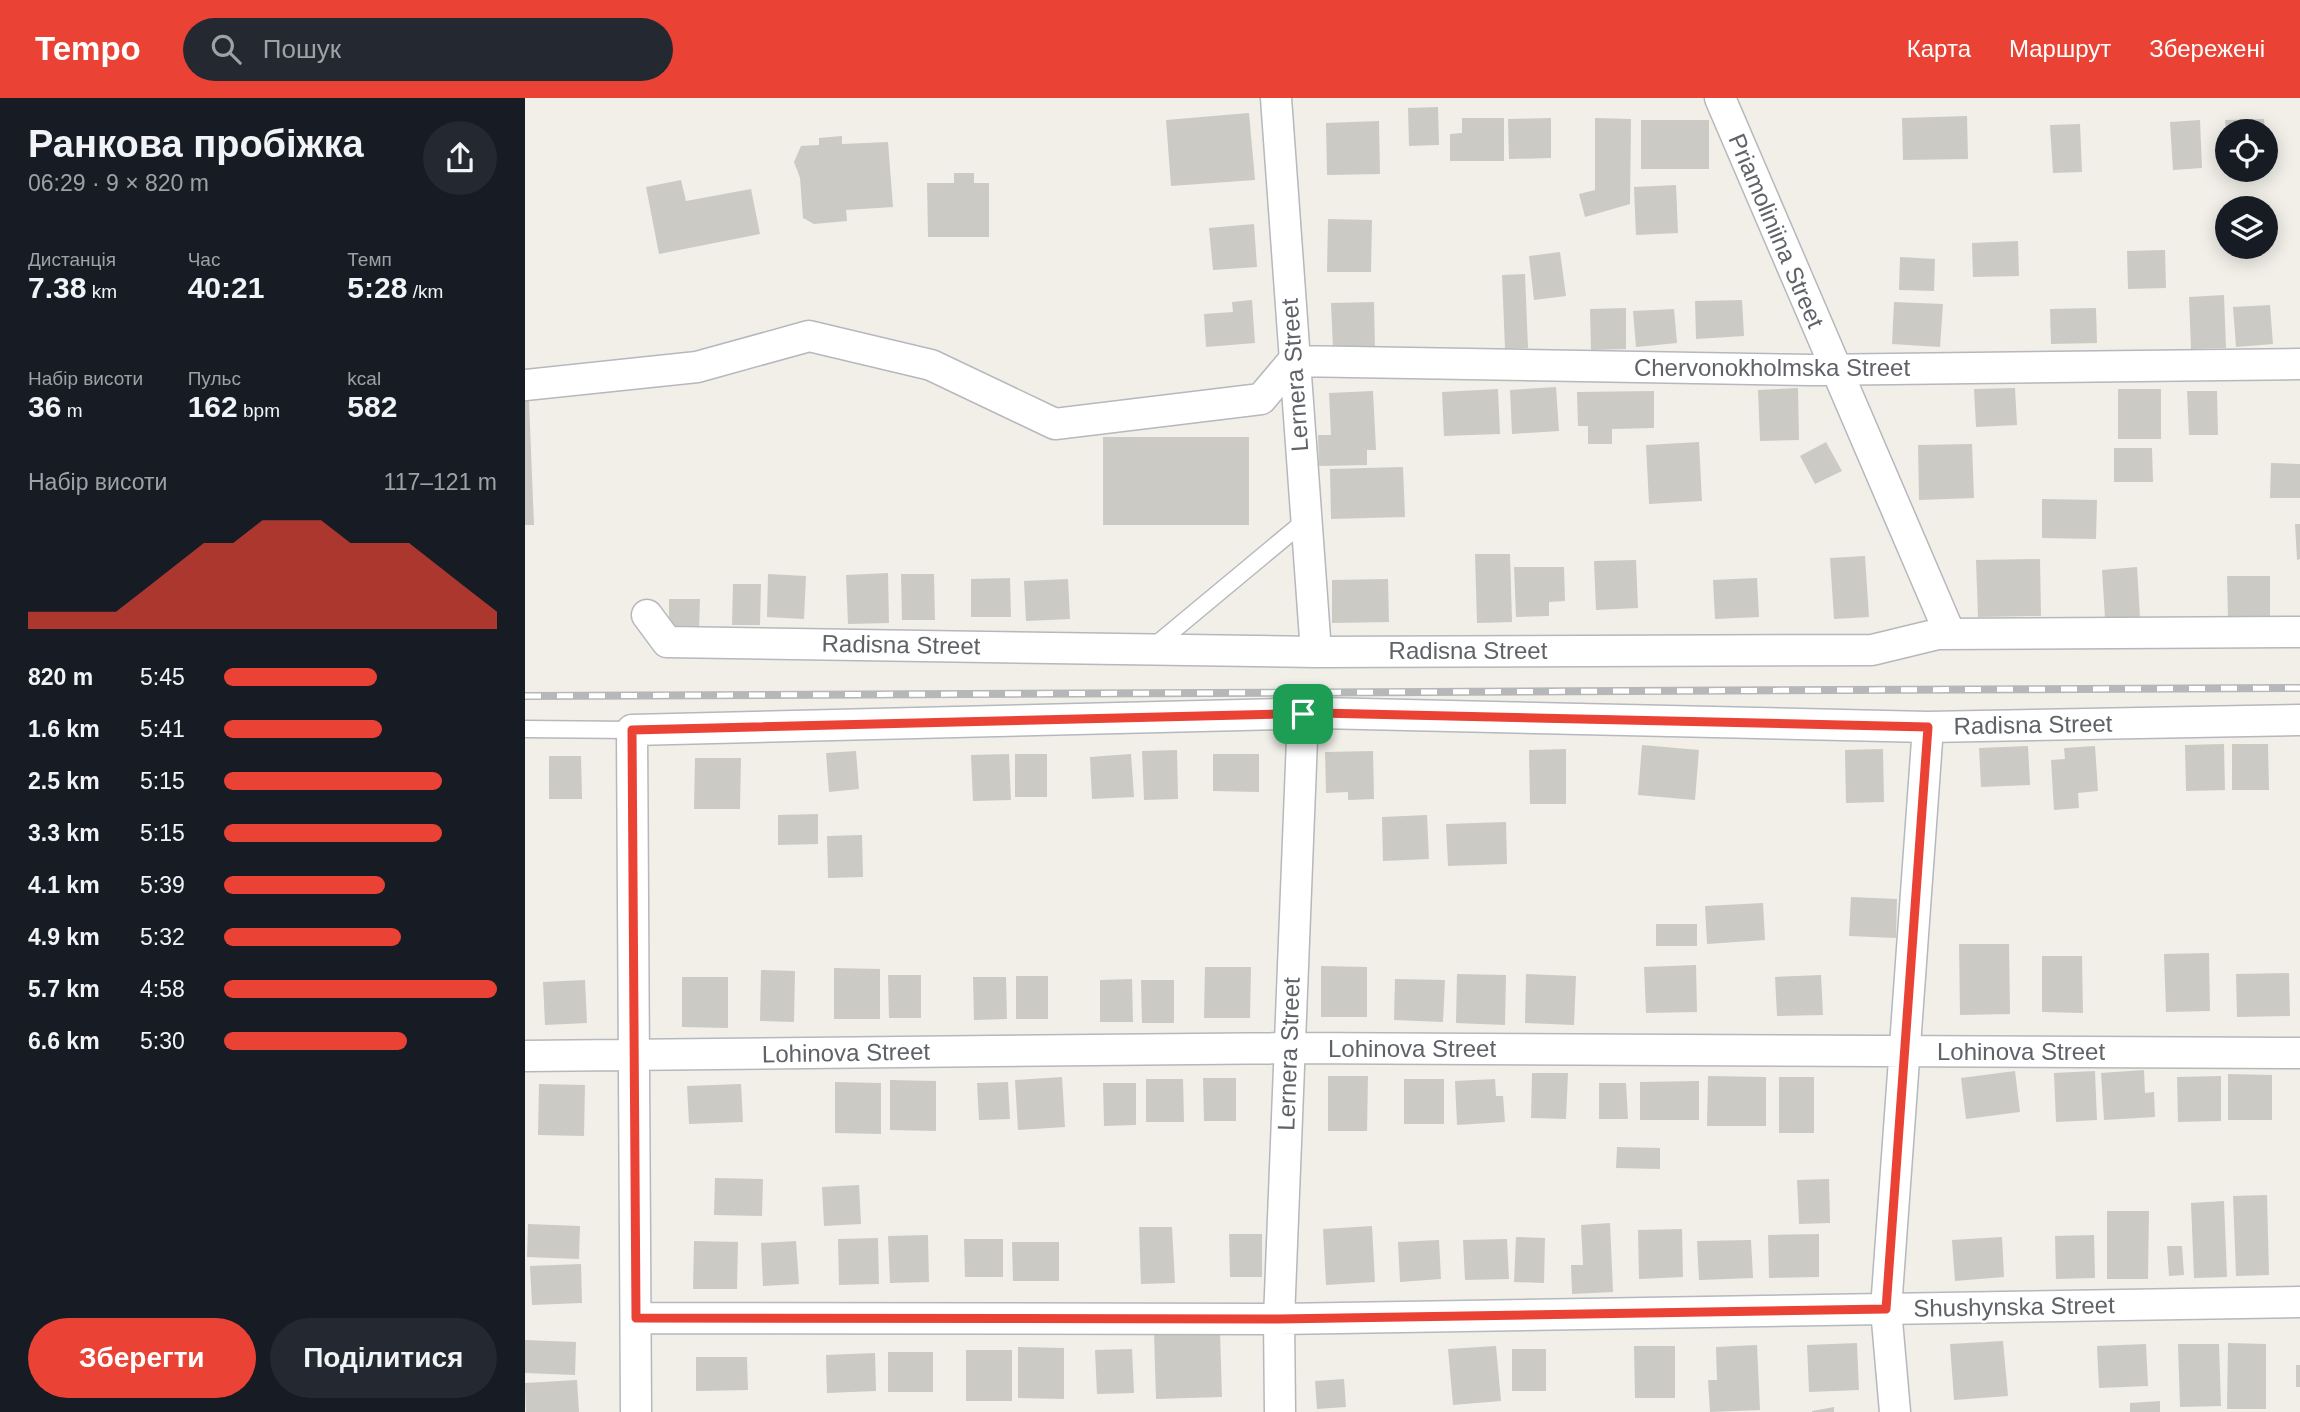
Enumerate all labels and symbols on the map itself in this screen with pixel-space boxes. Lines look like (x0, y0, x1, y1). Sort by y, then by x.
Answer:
street label: Priamoliniina Street (1723, 130, 1830, 332)
street label: Lernera Street (1276, 297, 1313, 453)
street label: Chervonokholmska Street (1634, 354, 1910, 381)
street label: Radisna Street (821, 630, 981, 659)
street label: Radisna Street (1389, 637, 1548, 664)
pin (1273, 684, 1333, 744)
street label: Radisna Street (1953, 710, 2113, 739)
street label: Lernera Street (1272, 977, 1305, 1131)
street label: Lohinova Street (1328, 1035, 1496, 1062)
street label: Lohinova Street (762, 1038, 931, 1067)
street label: Lohinova Street (1937, 1038, 2105, 1065)
street label: Shushynska Street (1913, 1291, 2115, 1322)

